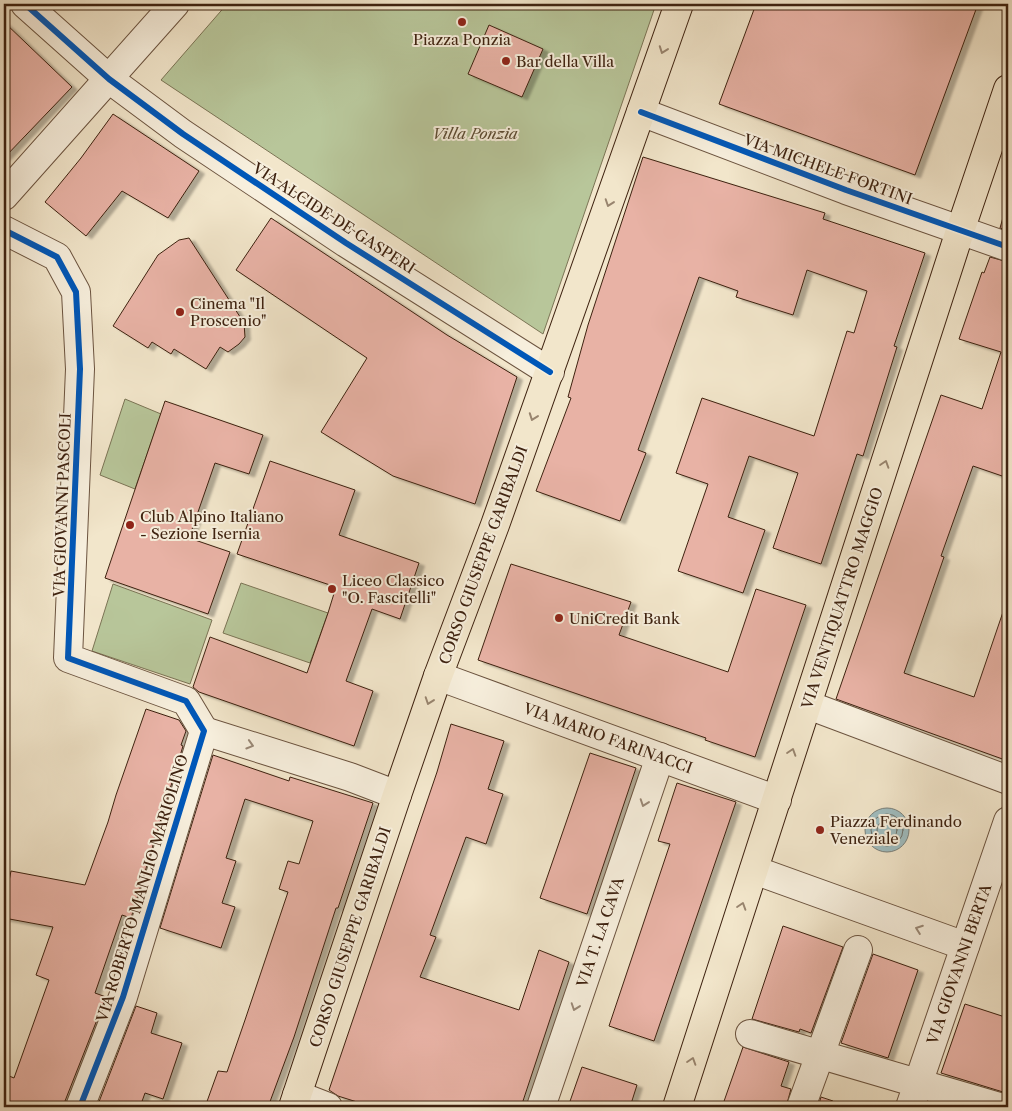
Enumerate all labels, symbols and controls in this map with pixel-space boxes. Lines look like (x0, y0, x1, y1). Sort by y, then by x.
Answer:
marker: Piazza Ponzia (456, 16, 468, 28)
place label: Piazza Ponzia (413, 30, 511, 49)
one-way arrow (659, 45, 669, 53)
place label: Bar della Villa (516, 52, 614, 71)
marker: Bar della Villa (500, 55, 512, 67)
park label: Villa Ponzia (432, 124, 518, 143)
street label: VIA MICHELE FORTINI (740, 129, 915, 208)
street label: VIA ALCIDE DE GASPERI (248, 158, 419, 278)
one-way arrow (605, 198, 615, 207)
place label: Cinema "Il Proscenio" (190, 294, 266, 330)
marker: Cinema "Il Proscenio" (174, 306, 186, 318)
street label: VIA GIOVANNI PASCOLI (49, 413, 75, 598)
one-way arrow (529, 413, 539, 421)
street label: CORSO GIUSEPPE GARIBALDI (435, 443, 531, 667)
one-way arrow (879, 460, 889, 468)
street label: VIA VENTIQUATTRO MAGGIO (797, 485, 887, 712)
place label: Club Alpino Italiano - Sezione Isernia (140, 507, 284, 543)
marker: Club Alpino Italiano - Sezione Isernia (124, 519, 136, 531)
place label: Liceo Classico "O. Fascitelli" (342, 571, 445, 607)
marker: Liceo Classico "O. Fascitelli" (326, 583, 338, 595)
place label: UniCredit Bank (569, 609, 681, 628)
marker: UniCredit Bank (553, 612, 565, 624)
one-way arrow (425, 697, 435, 705)
street label: VIA MARIO FARINACCI (520, 698, 695, 777)
one-way arrow (246, 740, 254, 750)
one-way arrow (787, 748, 797, 756)
street label: VIA ROBERTO MANLIO MARIOLINO (92, 752, 192, 1025)
one-way arrow (640, 798, 650, 807)
place label: Piazza Ferdinando Veneziale (829, 812, 962, 848)
street label: CORSO GIUSEPPE GARIBALDI (305, 824, 395, 1050)
marker: Piazza Ferdinando Veneziale (814, 824, 826, 836)
street label: VIA T. LA CAVA (572, 873, 628, 991)
street label: VIA GIOVANNI BERTA (922, 880, 996, 1048)
one-way arrow (737, 903, 747, 911)
one-way arrow (915, 925, 924, 935)
one-way arrow (571, 1002, 581, 1010)
one-way arrow (687, 1057, 697, 1066)

